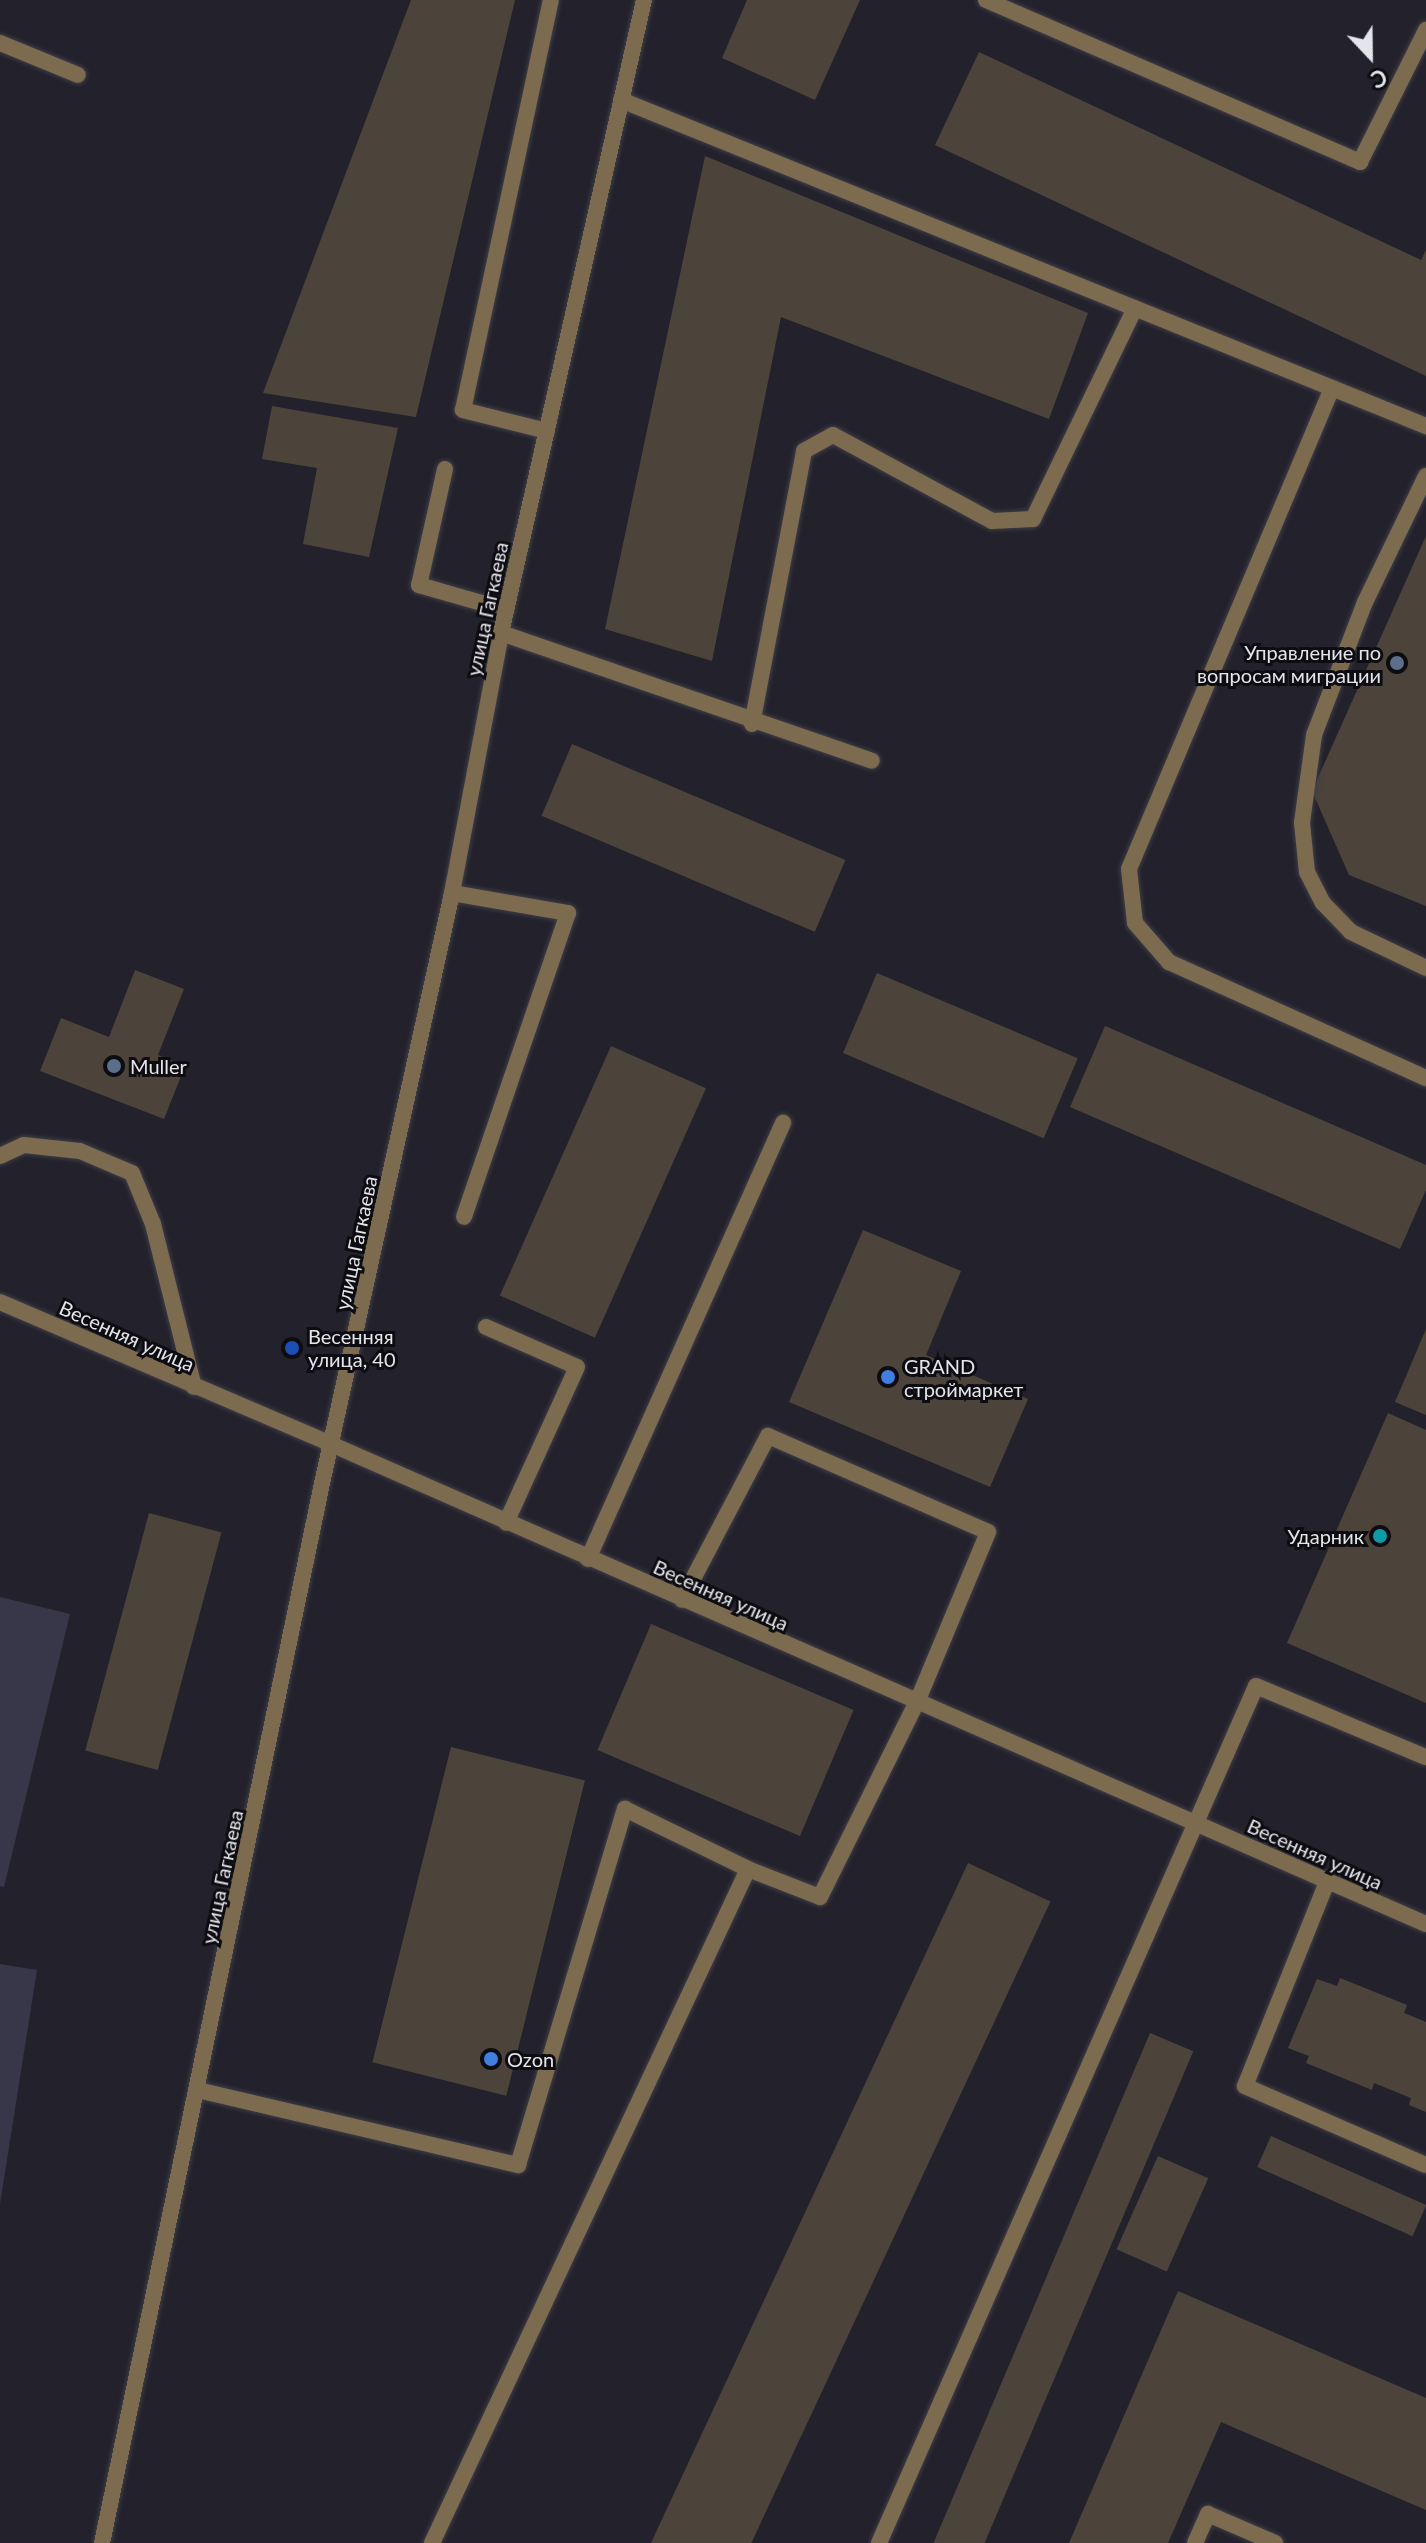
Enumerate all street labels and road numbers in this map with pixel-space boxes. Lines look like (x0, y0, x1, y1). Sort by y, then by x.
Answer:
street label: улица Гагкаева (461, 540, 513, 678)
street label: улица Гагкаева (330, 1174, 382, 1312)
street label: Весенняя улица (56, 1295, 198, 1377)
street label: Весенняя улица (650, 1554, 792, 1636)
street label: улица Гагкаева (196, 1808, 248, 1946)
street label: Весенняя улица (1244, 1813, 1386, 1895)

